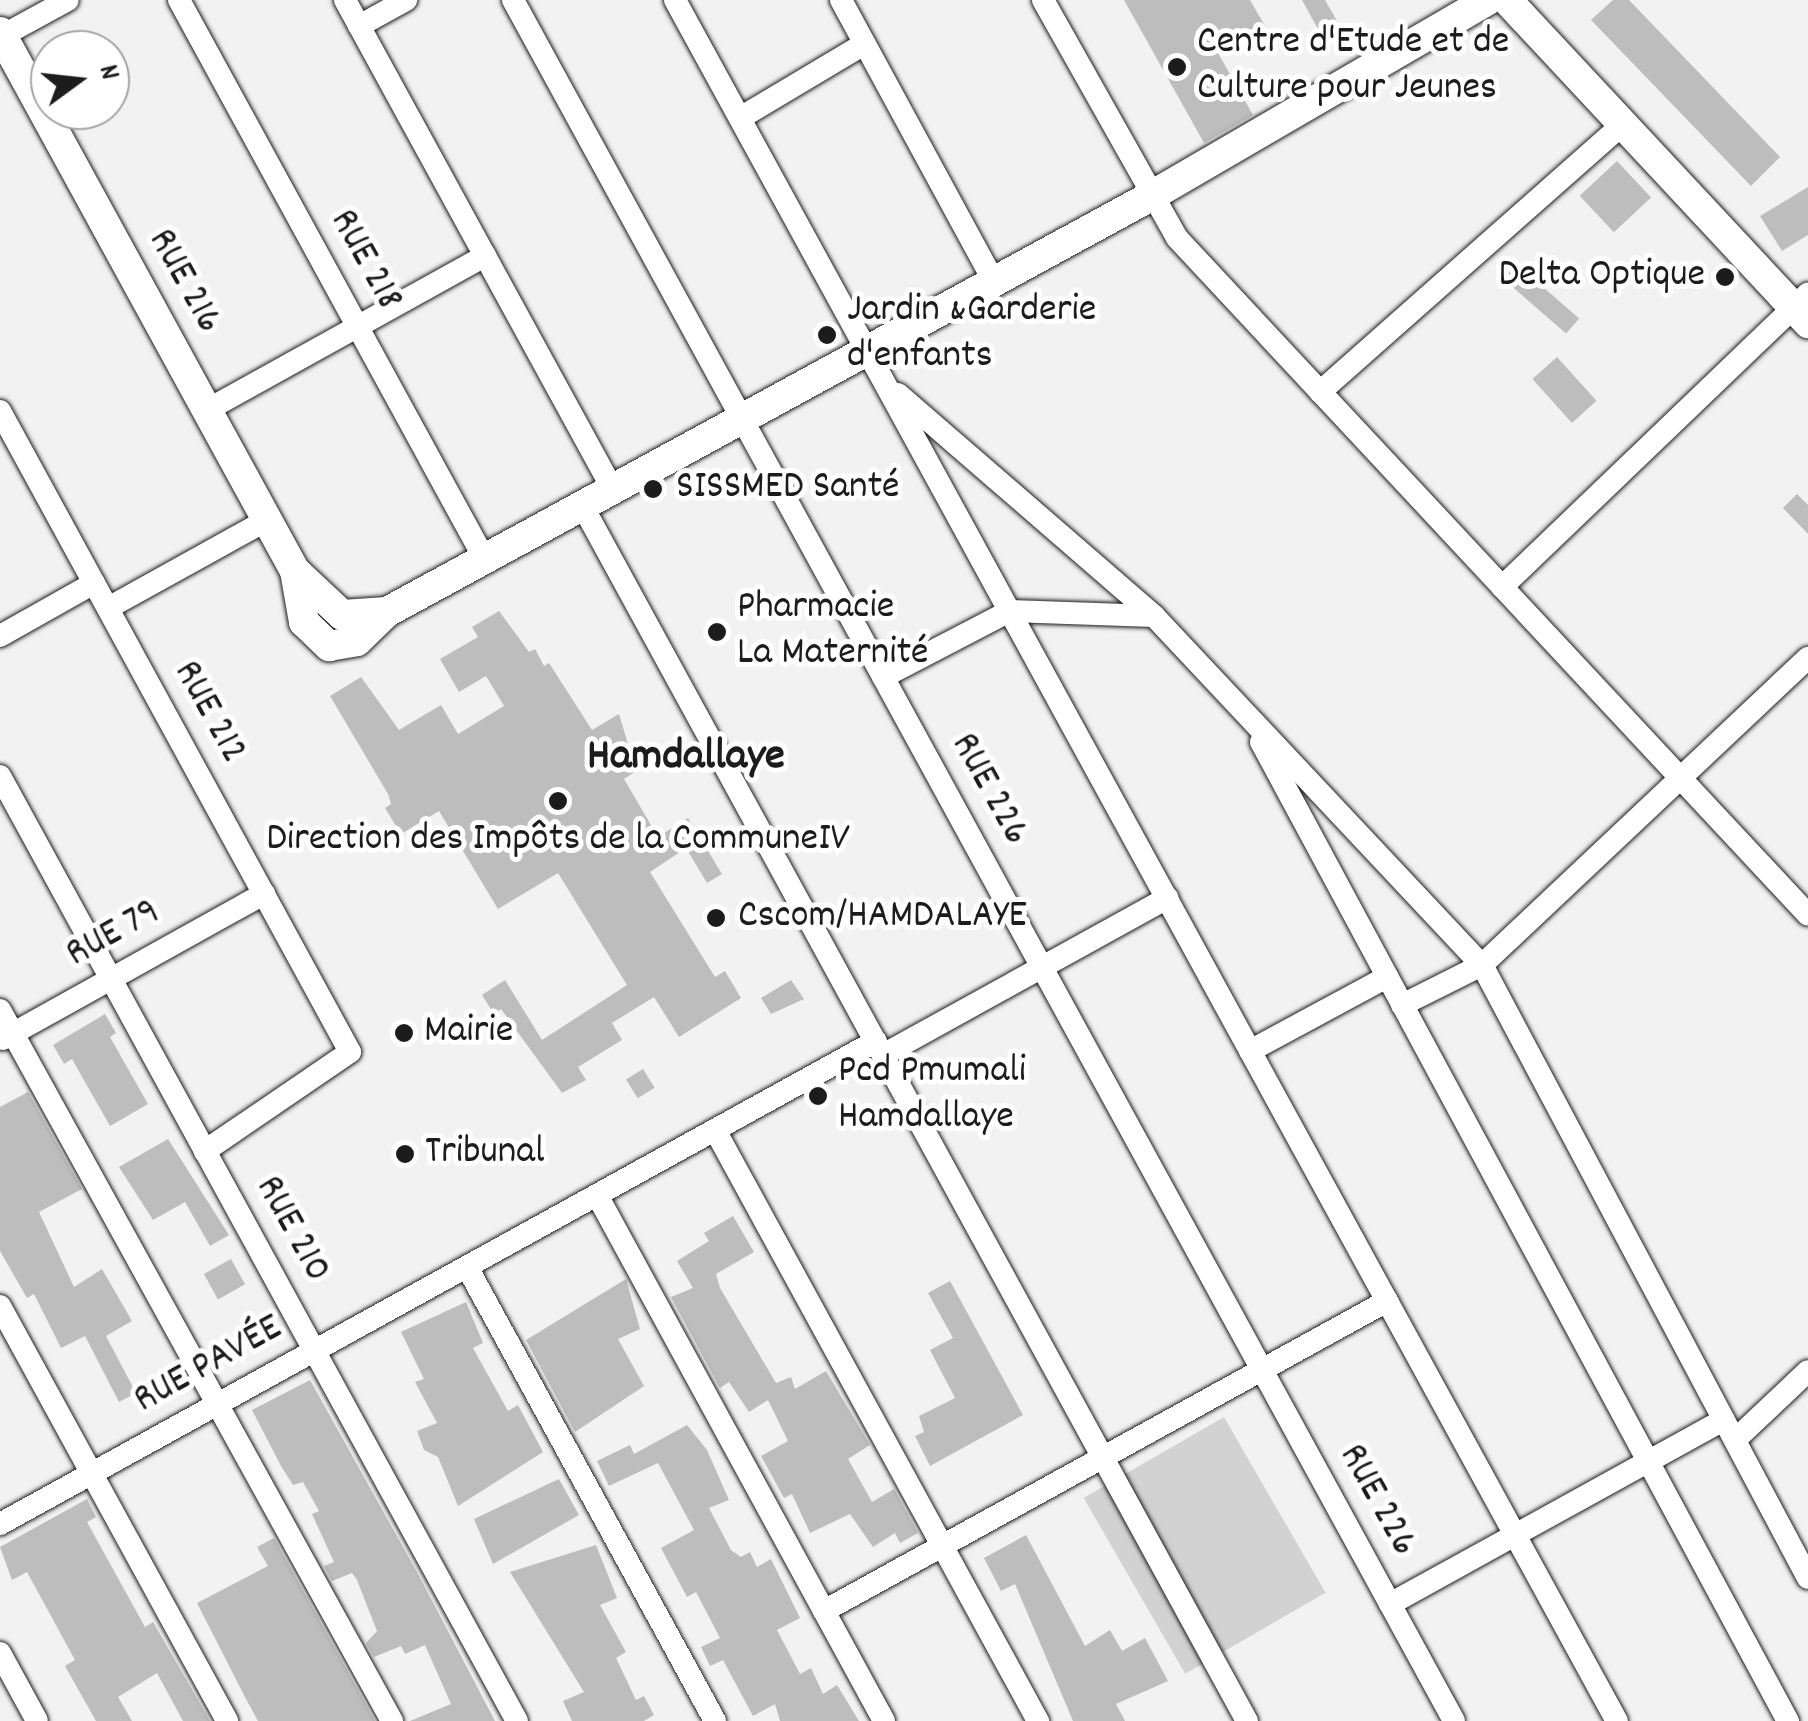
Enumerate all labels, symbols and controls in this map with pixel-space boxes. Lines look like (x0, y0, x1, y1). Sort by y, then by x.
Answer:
place label: Centre d'Etude et de Culture pour Jeunes (1197, 20, 1509, 114)
north arrow (30, 30, 130, 130)
marker: Centre d'Etude et de Culture pour Jeunes (1166, 56, 1188, 78)
text: N (86, 61, 128, 85)
street label: RUE 218 (317, 202, 411, 320)
street label: RUE 216 (135, 221, 231, 343)
place label: Delta Optique (1498, 253, 1705, 301)
marker: Delta Optique (1714, 266, 1736, 288)
place label: Jardin &Garderie d'enfants (847, 288, 1096, 382)
marker: Jardin &Garderie d'enfants (816, 324, 838, 346)
place label: SISSMED Santé (676, 465, 900, 513)
marker: SISSMED Santé (640, 476, 666, 502)
place label: Pharmacie La Maternité (737, 585, 928, 679)
marker: Pharmacie La Maternité (706, 621, 728, 643)
street label: RUE 212 (160, 653, 256, 773)
street label: RUE 226 (938, 726, 1038, 854)
district label: Hamdallaye (587, 732, 785, 786)
marker: Direction des Impôts de la CommuneIV (547, 790, 569, 812)
place label: Direction des Impôts de la CommuneIV (266, 817, 850, 865)
street label: RUE 79 (59, 890, 169, 980)
place label: Cscom/HAMDALAYE (738, 894, 1027, 942)
marker: Cscom/HAMDALAYE (703, 905, 729, 931)
place label: Mairie (424, 1009, 513, 1057)
marker: Mairie (393, 1022, 415, 1044)
place label: Pcd Pmumali Hamdallaye (838, 1049, 1026, 1143)
marker: Pcd Pmumali Hamdallaye (807, 1085, 829, 1107)
place label: Tribunal (425, 1130, 544, 1178)
marker: Tribunal (394, 1143, 416, 1165)
street label: RUE 210 (242, 1168, 340, 1292)
street label: RUE PAVÉE (127, 1306, 291, 1426)
street label: RUE 226 (1326, 1437, 1426, 1565)

